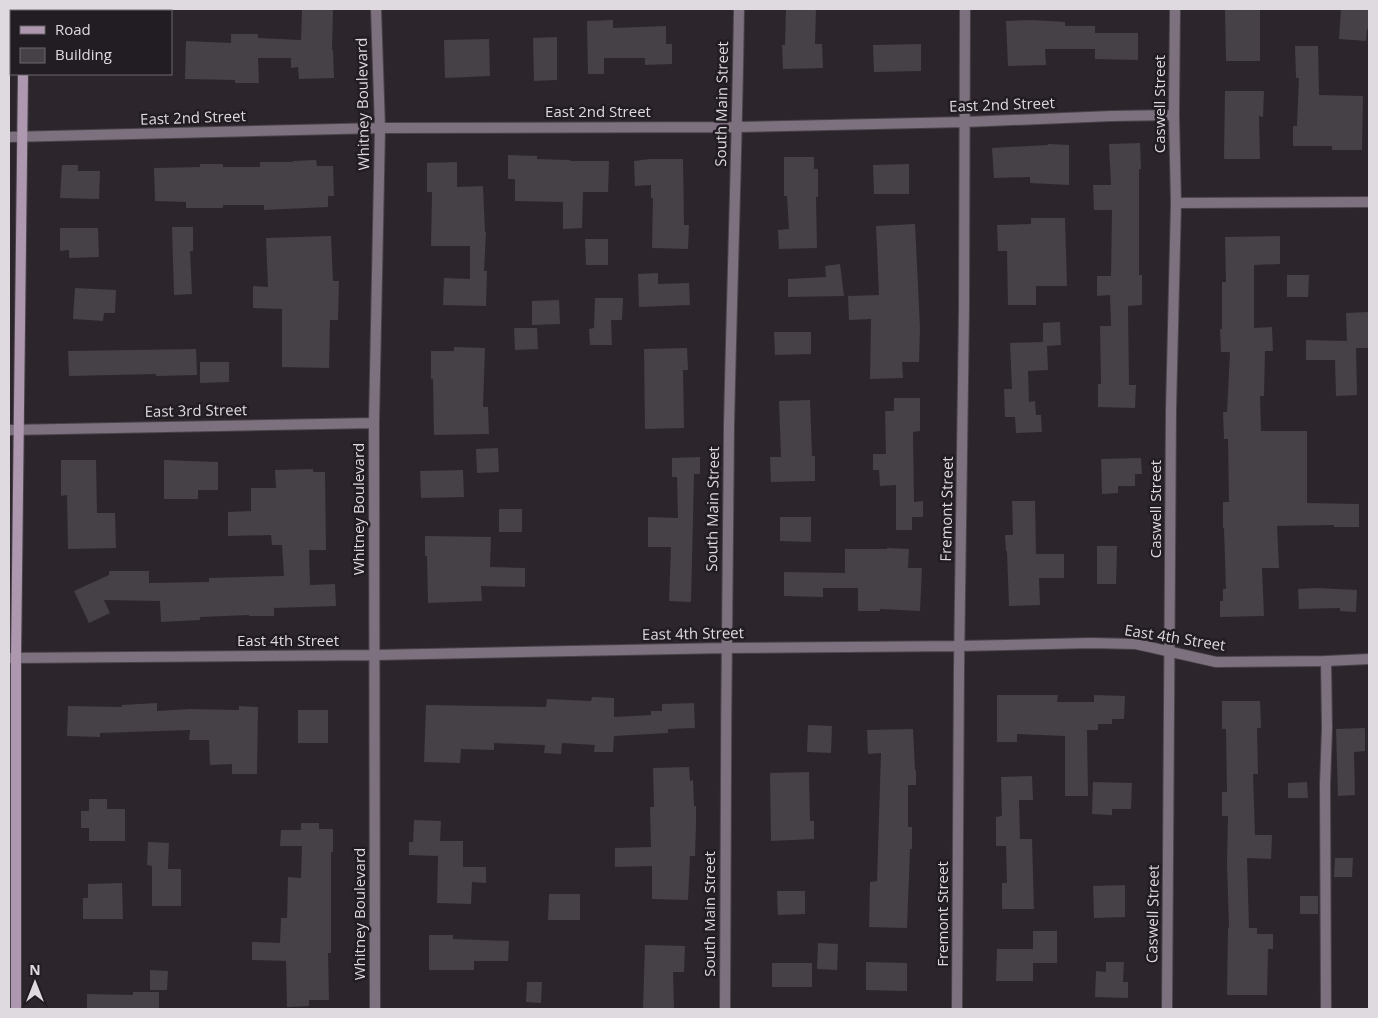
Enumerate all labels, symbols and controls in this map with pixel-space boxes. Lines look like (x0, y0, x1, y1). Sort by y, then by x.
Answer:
legend (10, 10, 172, 75)
text: Road (55, 19, 91, 39)
street label: Whitney Boulevard (351, 38, 373, 170)
street label: South Main Street (710, 41, 732, 167)
text: Building (55, 44, 112, 64)
street label: Caswell Street (1149, 55, 1169, 153)
street label: East 2nd Street (949, 92, 1055, 116)
street label: East 2nd Street (545, 101, 651, 121)
street label: East 2nd Street (140, 105, 246, 129)
street label: East 3rd Street (144, 399, 248, 421)
street label: Whitney Boulevard (348, 443, 368, 575)
street label: South Main Street (701, 446, 723, 572)
street label: Fremont Street (935, 456, 957, 562)
street label: Caswell Street (1145, 460, 1165, 558)
street label: East 4th Street (1123, 619, 1227, 655)
street label: East 4th Street (642, 622, 744, 644)
street label: East 4th Street (237, 630, 339, 650)
street label: Whitney Boulevard (349, 848, 369, 980)
street label: South Main Street (699, 851, 719, 977)
street label: Fremont Street (932, 861, 952, 967)
street label: Caswell Street (1141, 865, 1163, 963)
north arrow (10, 958, 60, 1008)
text: N (29, 960, 41, 979)

